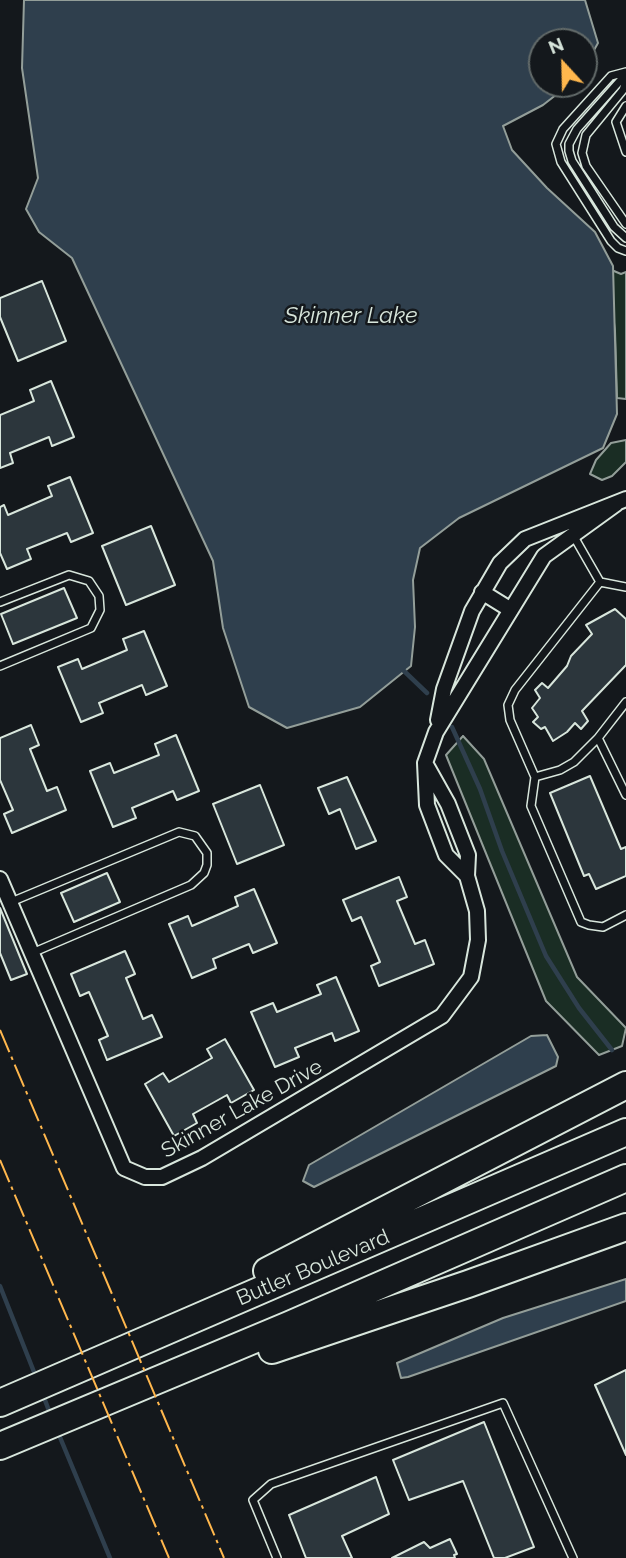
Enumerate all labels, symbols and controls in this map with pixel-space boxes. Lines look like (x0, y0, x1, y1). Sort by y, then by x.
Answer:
north arrow (528, 28, 598, 98)
text: N (545, 32, 567, 58)
water label: Skinner Lake (285, 302, 417, 330)
street label: Skinner Lake Drive (157, 1054, 327, 1164)
street label: Butler Boulevard (233, 1224, 393, 1312)

